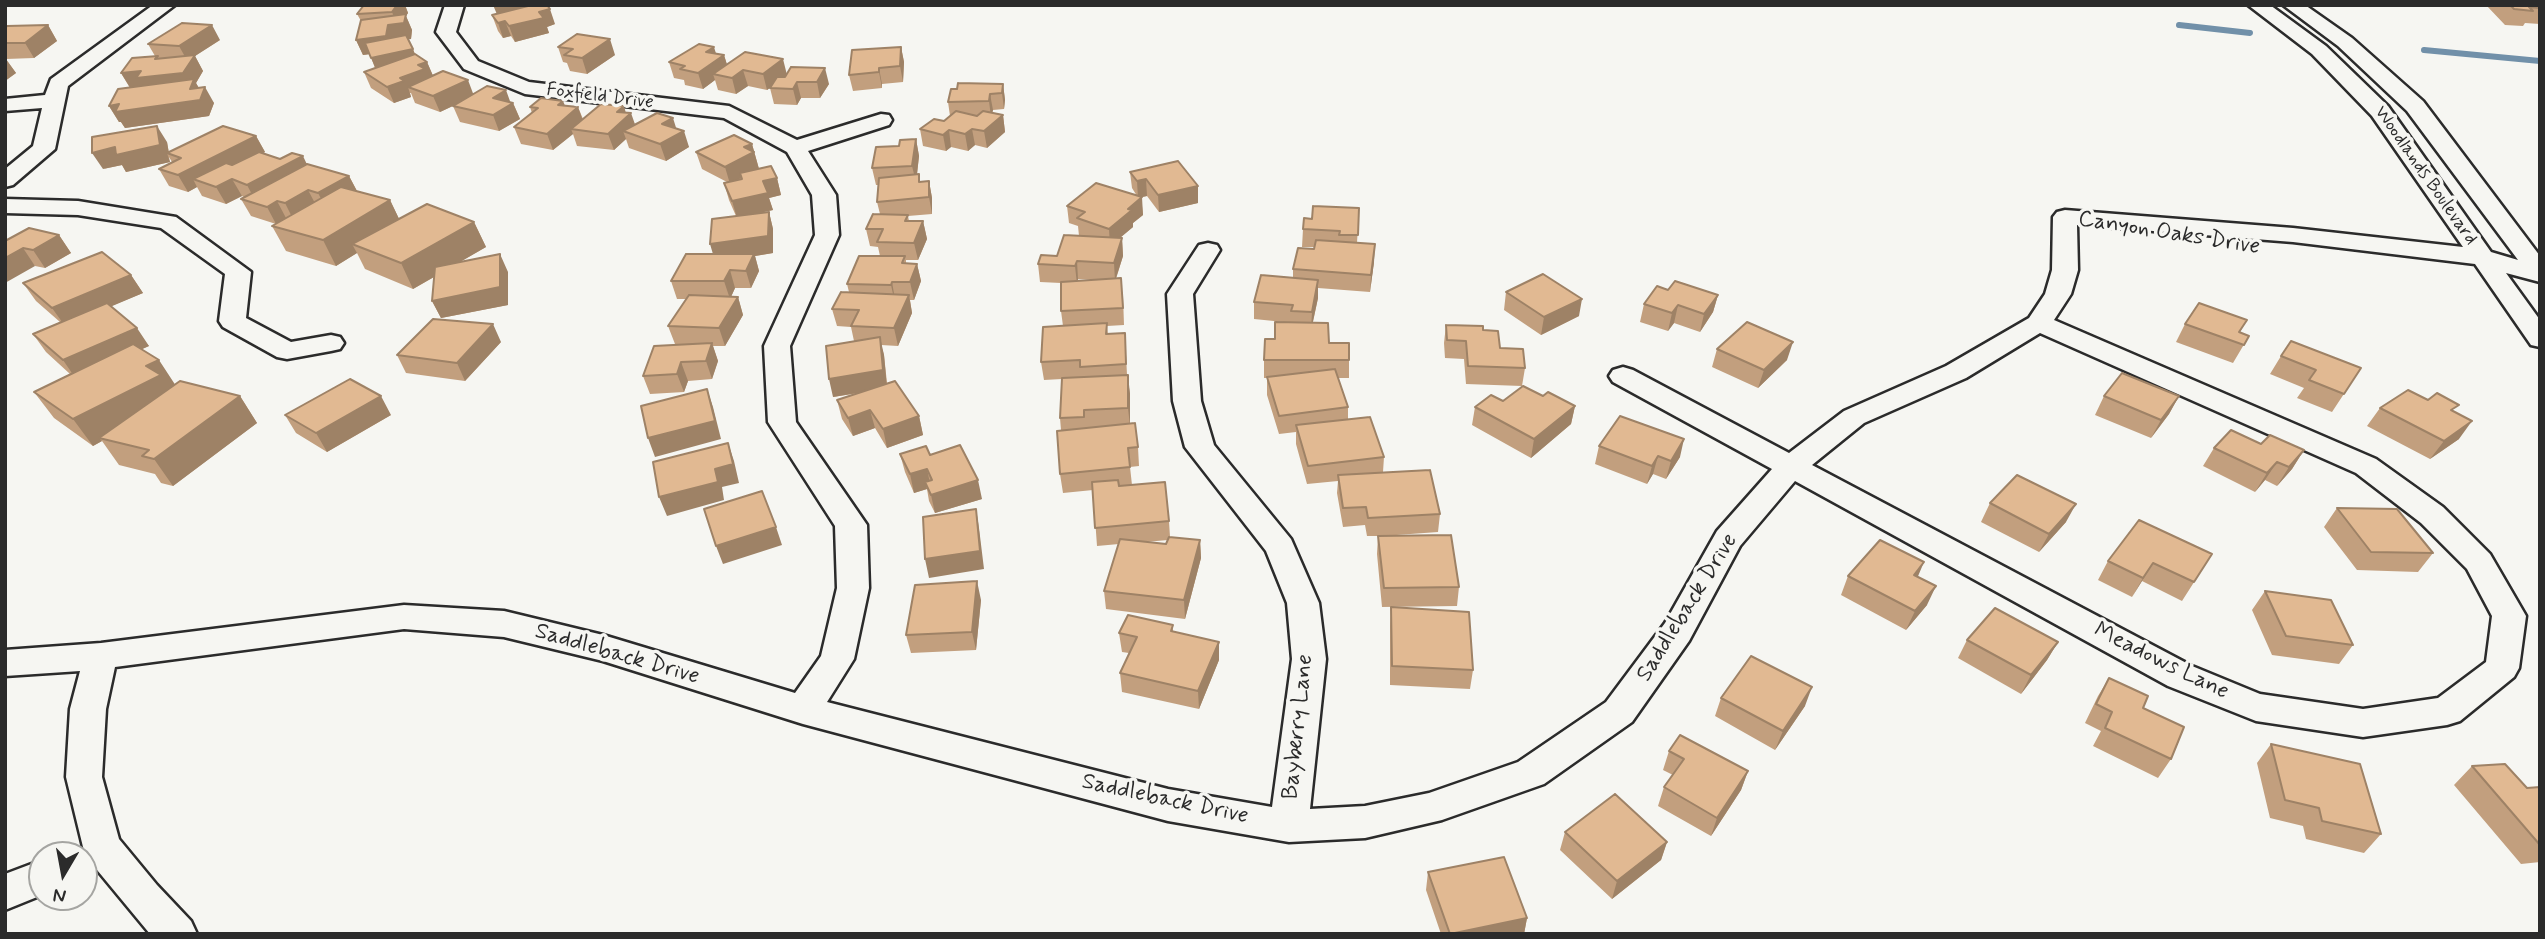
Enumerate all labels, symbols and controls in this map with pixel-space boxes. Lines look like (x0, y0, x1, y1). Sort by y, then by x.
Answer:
street label: Foxfield Drive (545, 79, 655, 115)
street label: Woodlands Boulevard (2369, 102, 2481, 250)
street label: Canyon Oaks Drive (2076, 206, 2262, 262)
street label: Saddleback Drive (1631, 529, 1745, 687)
street label: Meadows Lane (2089, 617, 2233, 707)
street label: Saddleback Drive (532, 618, 702, 692)
street label: Bayberry Lane (1278, 653, 1320, 801)
street label: Saddleback Drive (1079, 769, 1251, 831)
north arrow (28, 841, 98, 911)
text: N (51, 882, 68, 909)

